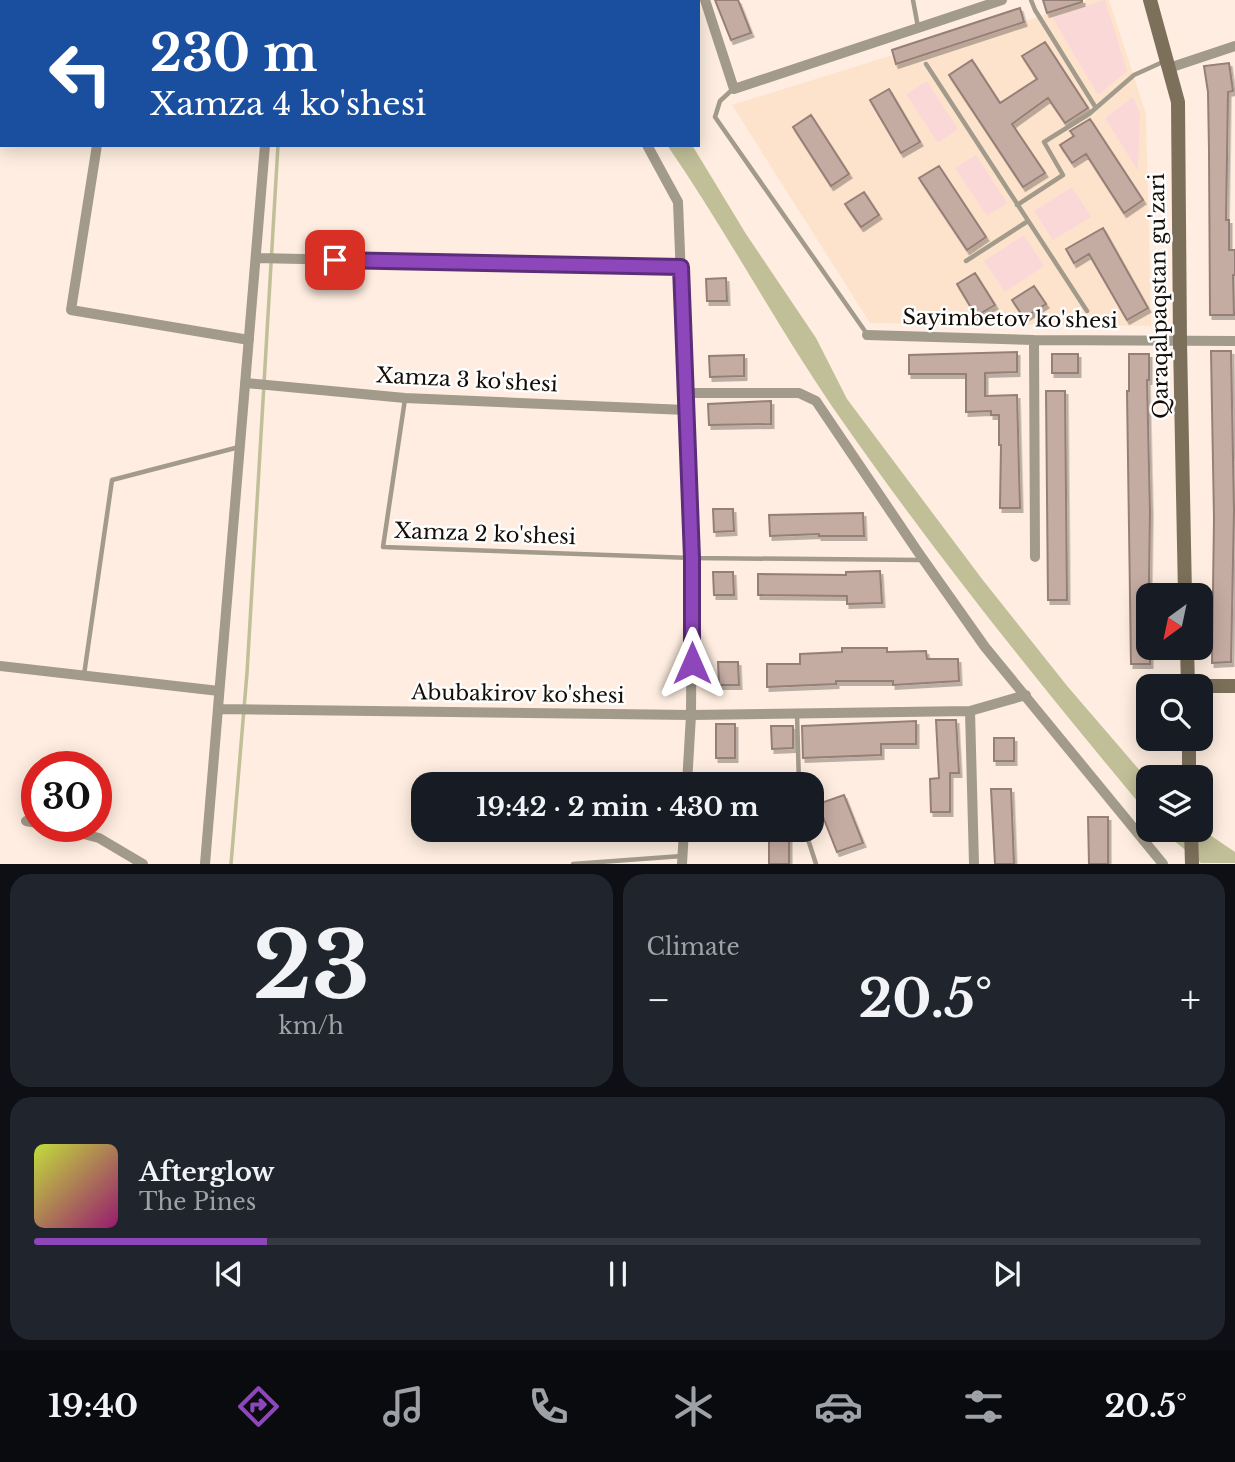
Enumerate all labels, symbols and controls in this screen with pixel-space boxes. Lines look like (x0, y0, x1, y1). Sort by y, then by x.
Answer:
text: 230 m (150, 23, 317, 84)
icon: left (35, 28, 126, 119)
text: Xamza 4 ko'shesi (150, 84, 426, 124)
street label: Qaraqalpaqstan gu'zari (1144, 173, 1174, 419)
pin (305, 230, 365, 290)
icon: arrive (316, 241, 354, 279)
street label: Sayimbetov ko'shesi (902, 304, 1118, 334)
street label: Xamza 3 ko'shesi (376, 362, 558, 398)
street label: Xamza 2 ko'shesi (394, 518, 576, 550)
north arrow (1136, 583, 1213, 660)
map controls (1136, 583, 1213, 842)
position arrow (655, 626, 729, 700)
button: search (1136, 674, 1213, 751)
street label: Abubakirov ko'shesi (410, 679, 625, 709)
speed limit sign: 30 (21, 751, 112, 842)
button: layers (1136, 765, 1213, 842)
text: 19:42 · 2 min · 430 m (476, 791, 759, 823)
text: 23 (253, 910, 370, 1023)
text: Climate (647, 933, 740, 961)
text: 20.5° (858, 967, 992, 1031)
text: − (647, 976, 671, 1023)
text: + (1180, 976, 1201, 1023)
text: km/h (279, 1012, 344, 1040)
text: Afterglow (139, 1156, 275, 1188)
text: The Pines (139, 1188, 256, 1216)
icon: previous (210, 1255, 248, 1293)
icon: pause (599, 1255, 637, 1293)
icon: next (988, 1255, 1026, 1293)
icon: directions (234, 1382, 283, 1431)
icon: music (379, 1382, 428, 1431)
icon: phone (524, 1382, 573, 1431)
icon: climate (669, 1382, 718, 1431)
icon: car (814, 1382, 863, 1431)
icon: filters (959, 1382, 1008, 1431)
text: 19:40 (48, 1386, 138, 1426)
text: 20.5° (1105, 1386, 1187, 1426)

